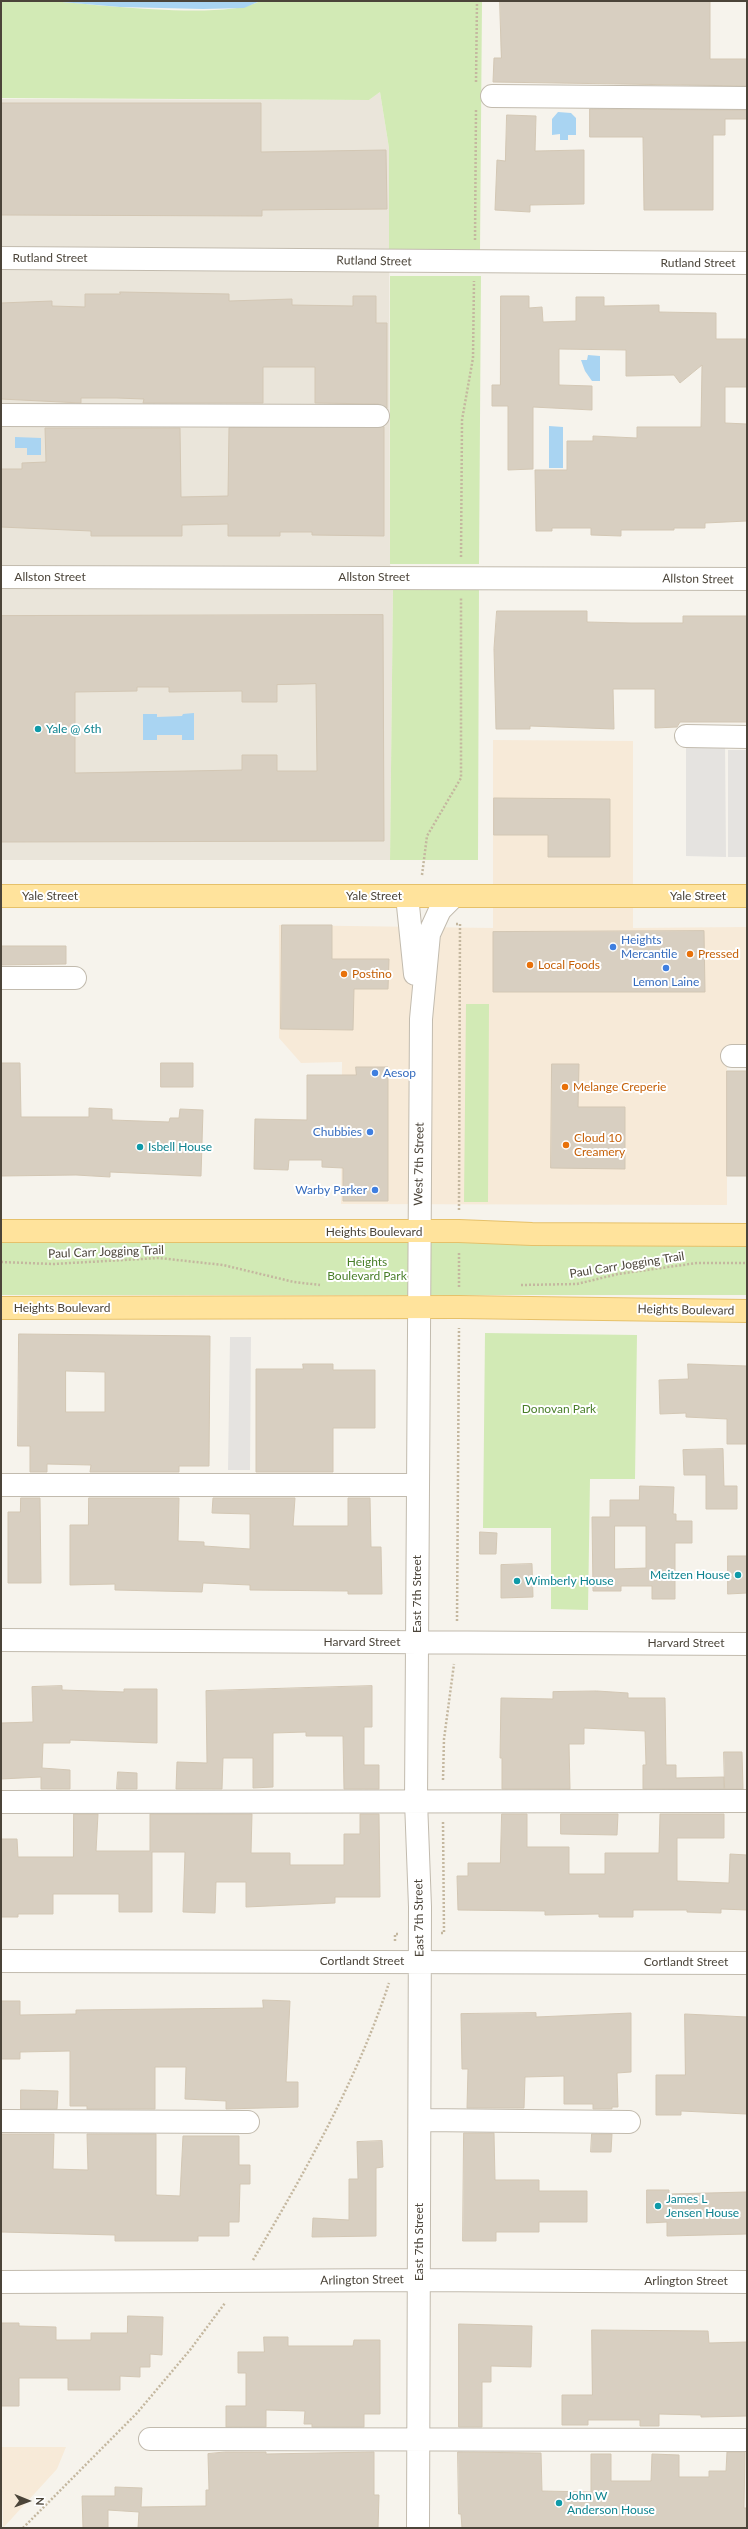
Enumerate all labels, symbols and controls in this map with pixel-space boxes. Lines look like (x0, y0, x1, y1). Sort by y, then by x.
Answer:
street label: Rutland Street (12, 251, 88, 265)
street label: Rutland Street (336, 253, 412, 269)
street label: Rutland Street (660, 256, 736, 270)
street label: Allston Street (14, 570, 86, 584)
street label: Allston Street (338, 570, 410, 584)
street label: Allston Street (662, 571, 734, 587)
place label: Yale @ 6th (46, 722, 101, 736)
marker: Yale @ 6th (33, 724, 43, 734)
street label: Yale Street (22, 889, 78, 903)
street label: Yale Street (346, 889, 402, 903)
street label: Yale Street (670, 889, 726, 903)
place label: Heights Mercantile (621, 933, 677, 961)
marker: Heights Mercantile (608, 942, 618, 952)
place label: Pressed (698, 947, 739, 961)
marker: Pressed (685, 949, 695, 959)
place label: Local Foods (538, 958, 600, 972)
marker: Local Foods (525, 960, 535, 970)
marker: Lemon Laine (661, 963, 671, 973)
place label: Postino (352, 967, 392, 981)
marker: Postino (339, 969, 349, 979)
place label: Lemon Laine (633, 975, 699, 989)
place label: Aesop (383, 1066, 416, 1080)
marker: Aesop (370, 1068, 380, 1078)
place label: Melange Creperie (573, 1080, 666, 1094)
marker: Melange Creperie (560, 1082, 570, 1092)
street label: West 7th Street (411, 1122, 427, 1206)
place label: Chubbies (313, 1125, 362, 1139)
marker: Chubbies (365, 1127, 375, 1137)
place label: Cloud 10 Creamery (574, 1131, 625, 1159)
place label: Isbell House (148, 1140, 212, 1154)
marker: Cloud 10 Creamery (561, 1140, 571, 1150)
marker: Isbell House (135, 1142, 145, 1152)
place label: Warby Parker (295, 1183, 367, 1197)
marker: Warby Parker (370, 1185, 380, 1195)
street label: Heights Boulevard (326, 1225, 422, 1239)
street label: Paul Carr Jogging Trail (48, 1243, 164, 1261)
street label: Paul Carr Jogging Trail (569, 1249, 685, 1281)
park label: Heights Boulevard Park (327, 1255, 407, 1283)
street label: Heights Boulevard (14, 1301, 110, 1315)
street label: Heights Boulevard (638, 1302, 734, 1318)
park label: Donovan Park (522, 1402, 596, 1416)
street label: East 7th Street (410, 1555, 424, 1633)
place label: Meitzen House (650, 1568, 730, 1582)
marker: Meitzen House (733, 1570, 743, 1580)
place label: Wimberly House (525, 1574, 614, 1588)
marker: Wimberly House (512, 1576, 522, 1586)
street label: Harvard Street (324, 1635, 400, 1649)
street label: Harvard Street (648, 1636, 724, 1650)
street label: East 7th Street (411, 1879, 427, 1957)
street label: Cortlandt Street (320, 1954, 404, 1968)
street label: Cortlandt Street (644, 1955, 728, 1969)
place label: James L Jensen House (666, 2192, 739, 2220)
marker: James L Jensen House (653, 2201, 663, 2211)
street label: East 7th Street (412, 2203, 426, 2281)
street label: Arlington Street (320, 2272, 404, 2288)
street label: Arlington Street (644, 2274, 728, 2288)
north arrow (8, 2481, 48, 2521)
place label: John W Anderson House (567, 2489, 655, 2517)
text: N (34, 2497, 47, 2506)
marker: John W Anderson House (554, 2498, 564, 2508)

